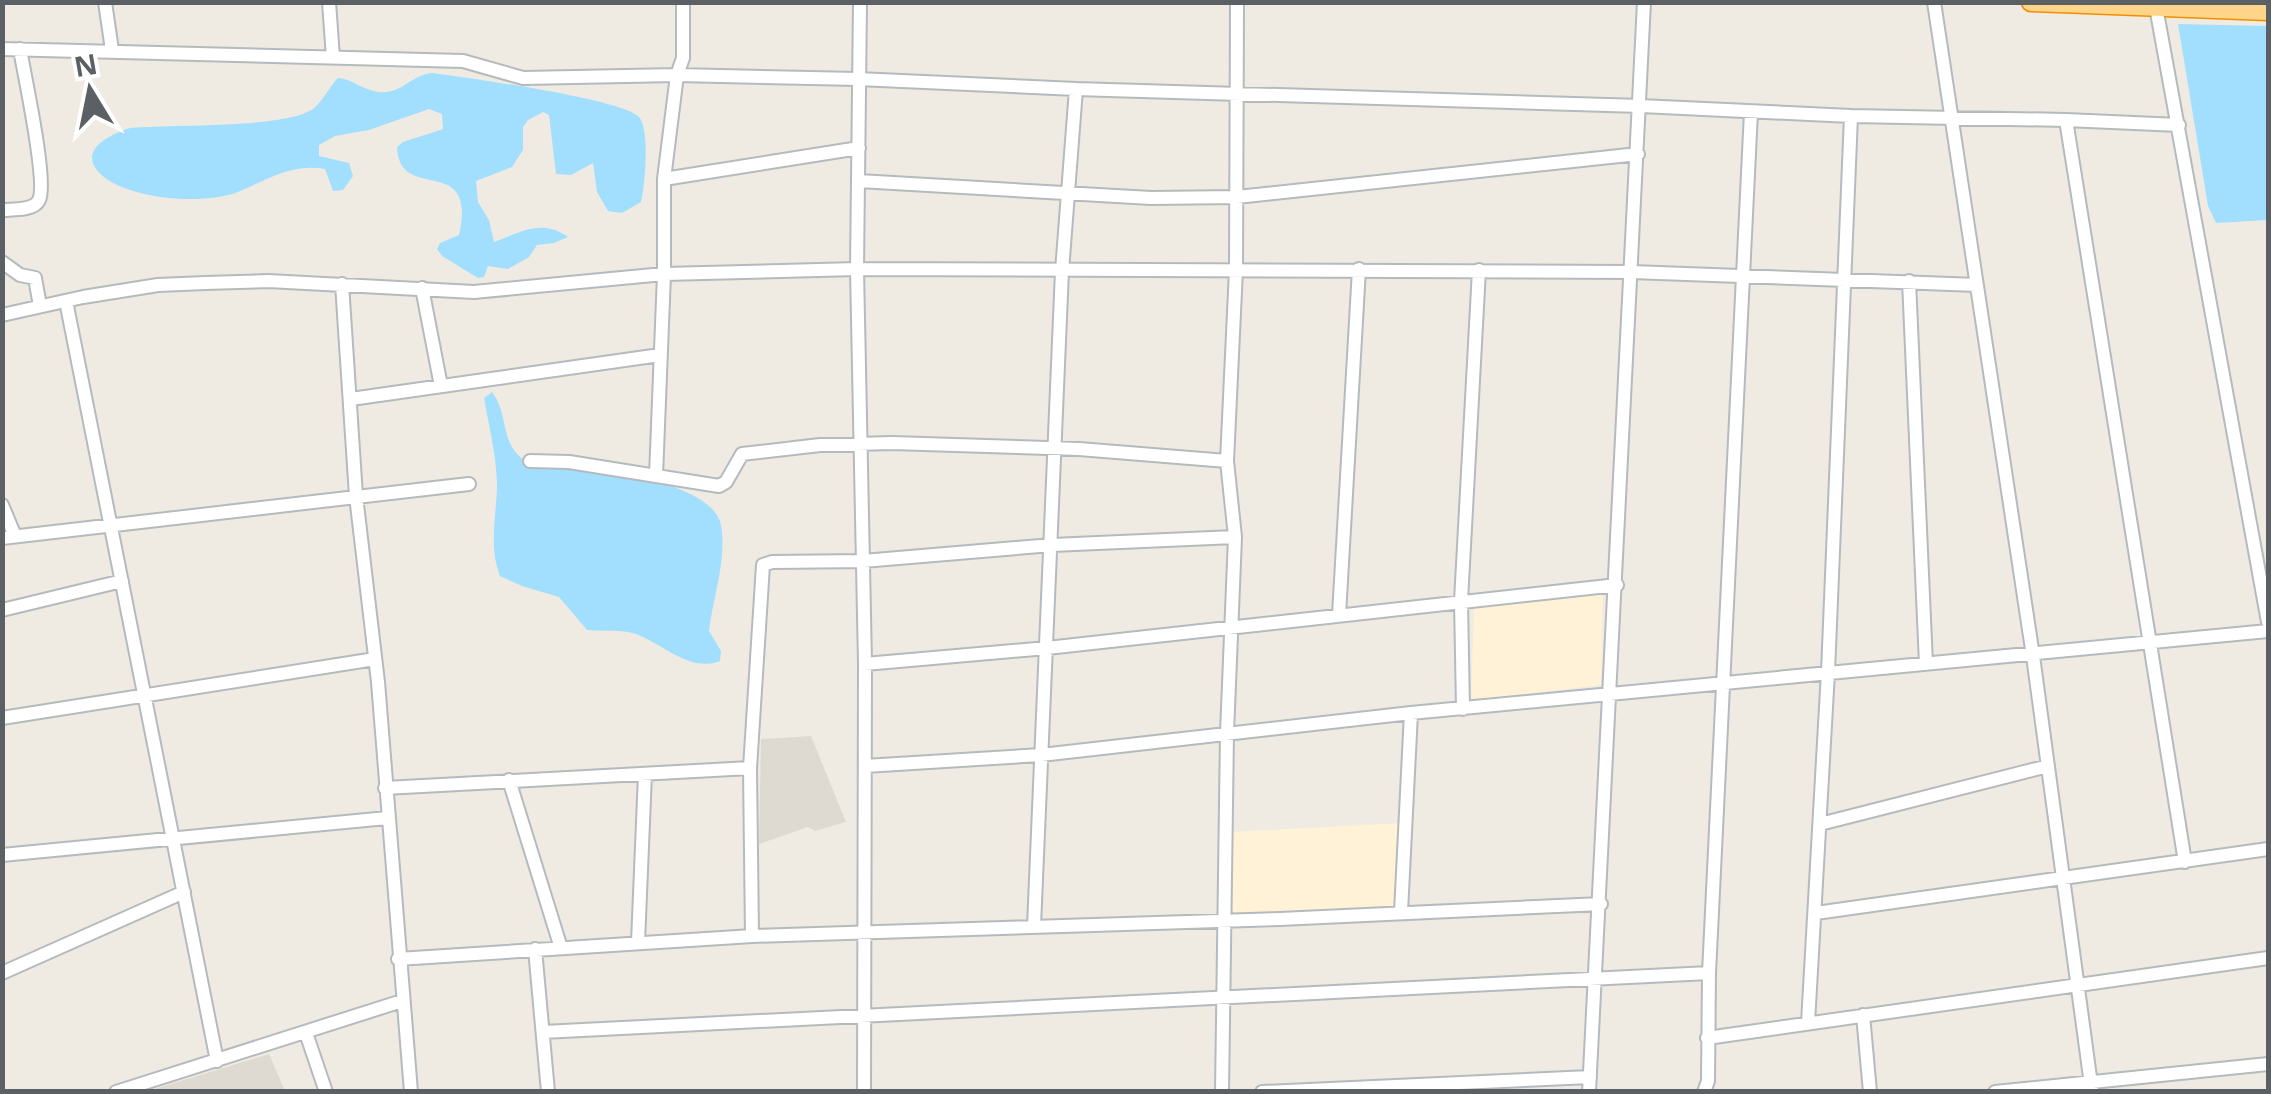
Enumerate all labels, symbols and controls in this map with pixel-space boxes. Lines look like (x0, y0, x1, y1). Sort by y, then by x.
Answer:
north arrow (40, 40, 140, 140)
text: N (71, 44, 100, 85)

